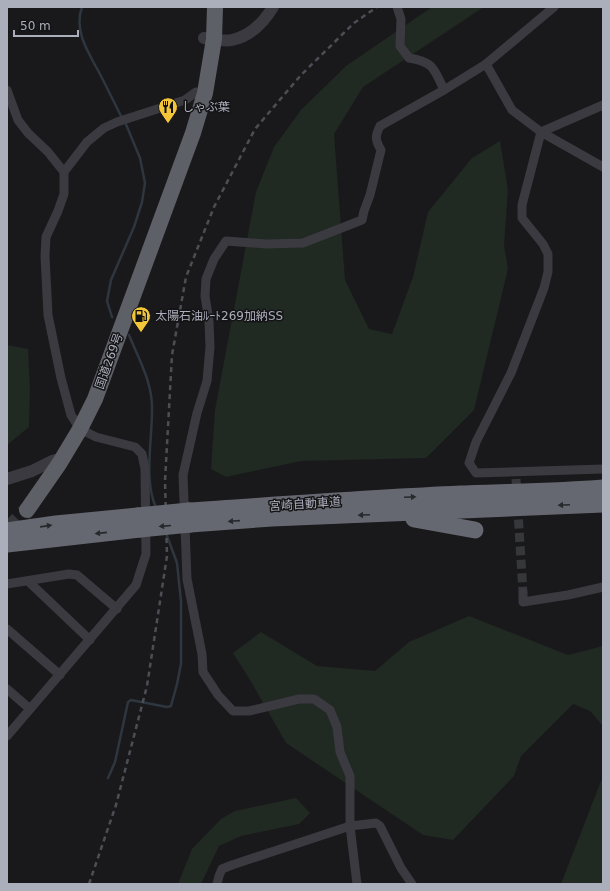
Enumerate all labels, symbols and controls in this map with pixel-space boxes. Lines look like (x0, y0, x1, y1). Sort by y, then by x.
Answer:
scale bar (14, 12, 78, 38)
text: 50 m (20, 19, 51, 33)
restaurant icon: しゃぶ葉 (157, 96, 179, 124)
place label: しゃぶ葉 (182, 100, 230, 114)
fuel station icon: 太陽石油ﾙｰﾄ269加納SS (130, 305, 152, 333)
place label: 太陽石油ﾙｰﾄ269加納SS (155, 309, 283, 323)
street label: 国道269号 (92, 331, 126, 391)
one-way arrow (404, 494, 417, 500)
street label: 宮崎自動車道 (269, 495, 341, 513)
one-way arrow (558, 502, 570, 509)
one-way arrow (358, 511, 370, 518)
one-way arrow (228, 517, 240, 524)
one-way arrow (40, 523, 52, 529)
one-way arrow (159, 523, 171, 530)
one-way arrow (95, 529, 107, 536)

